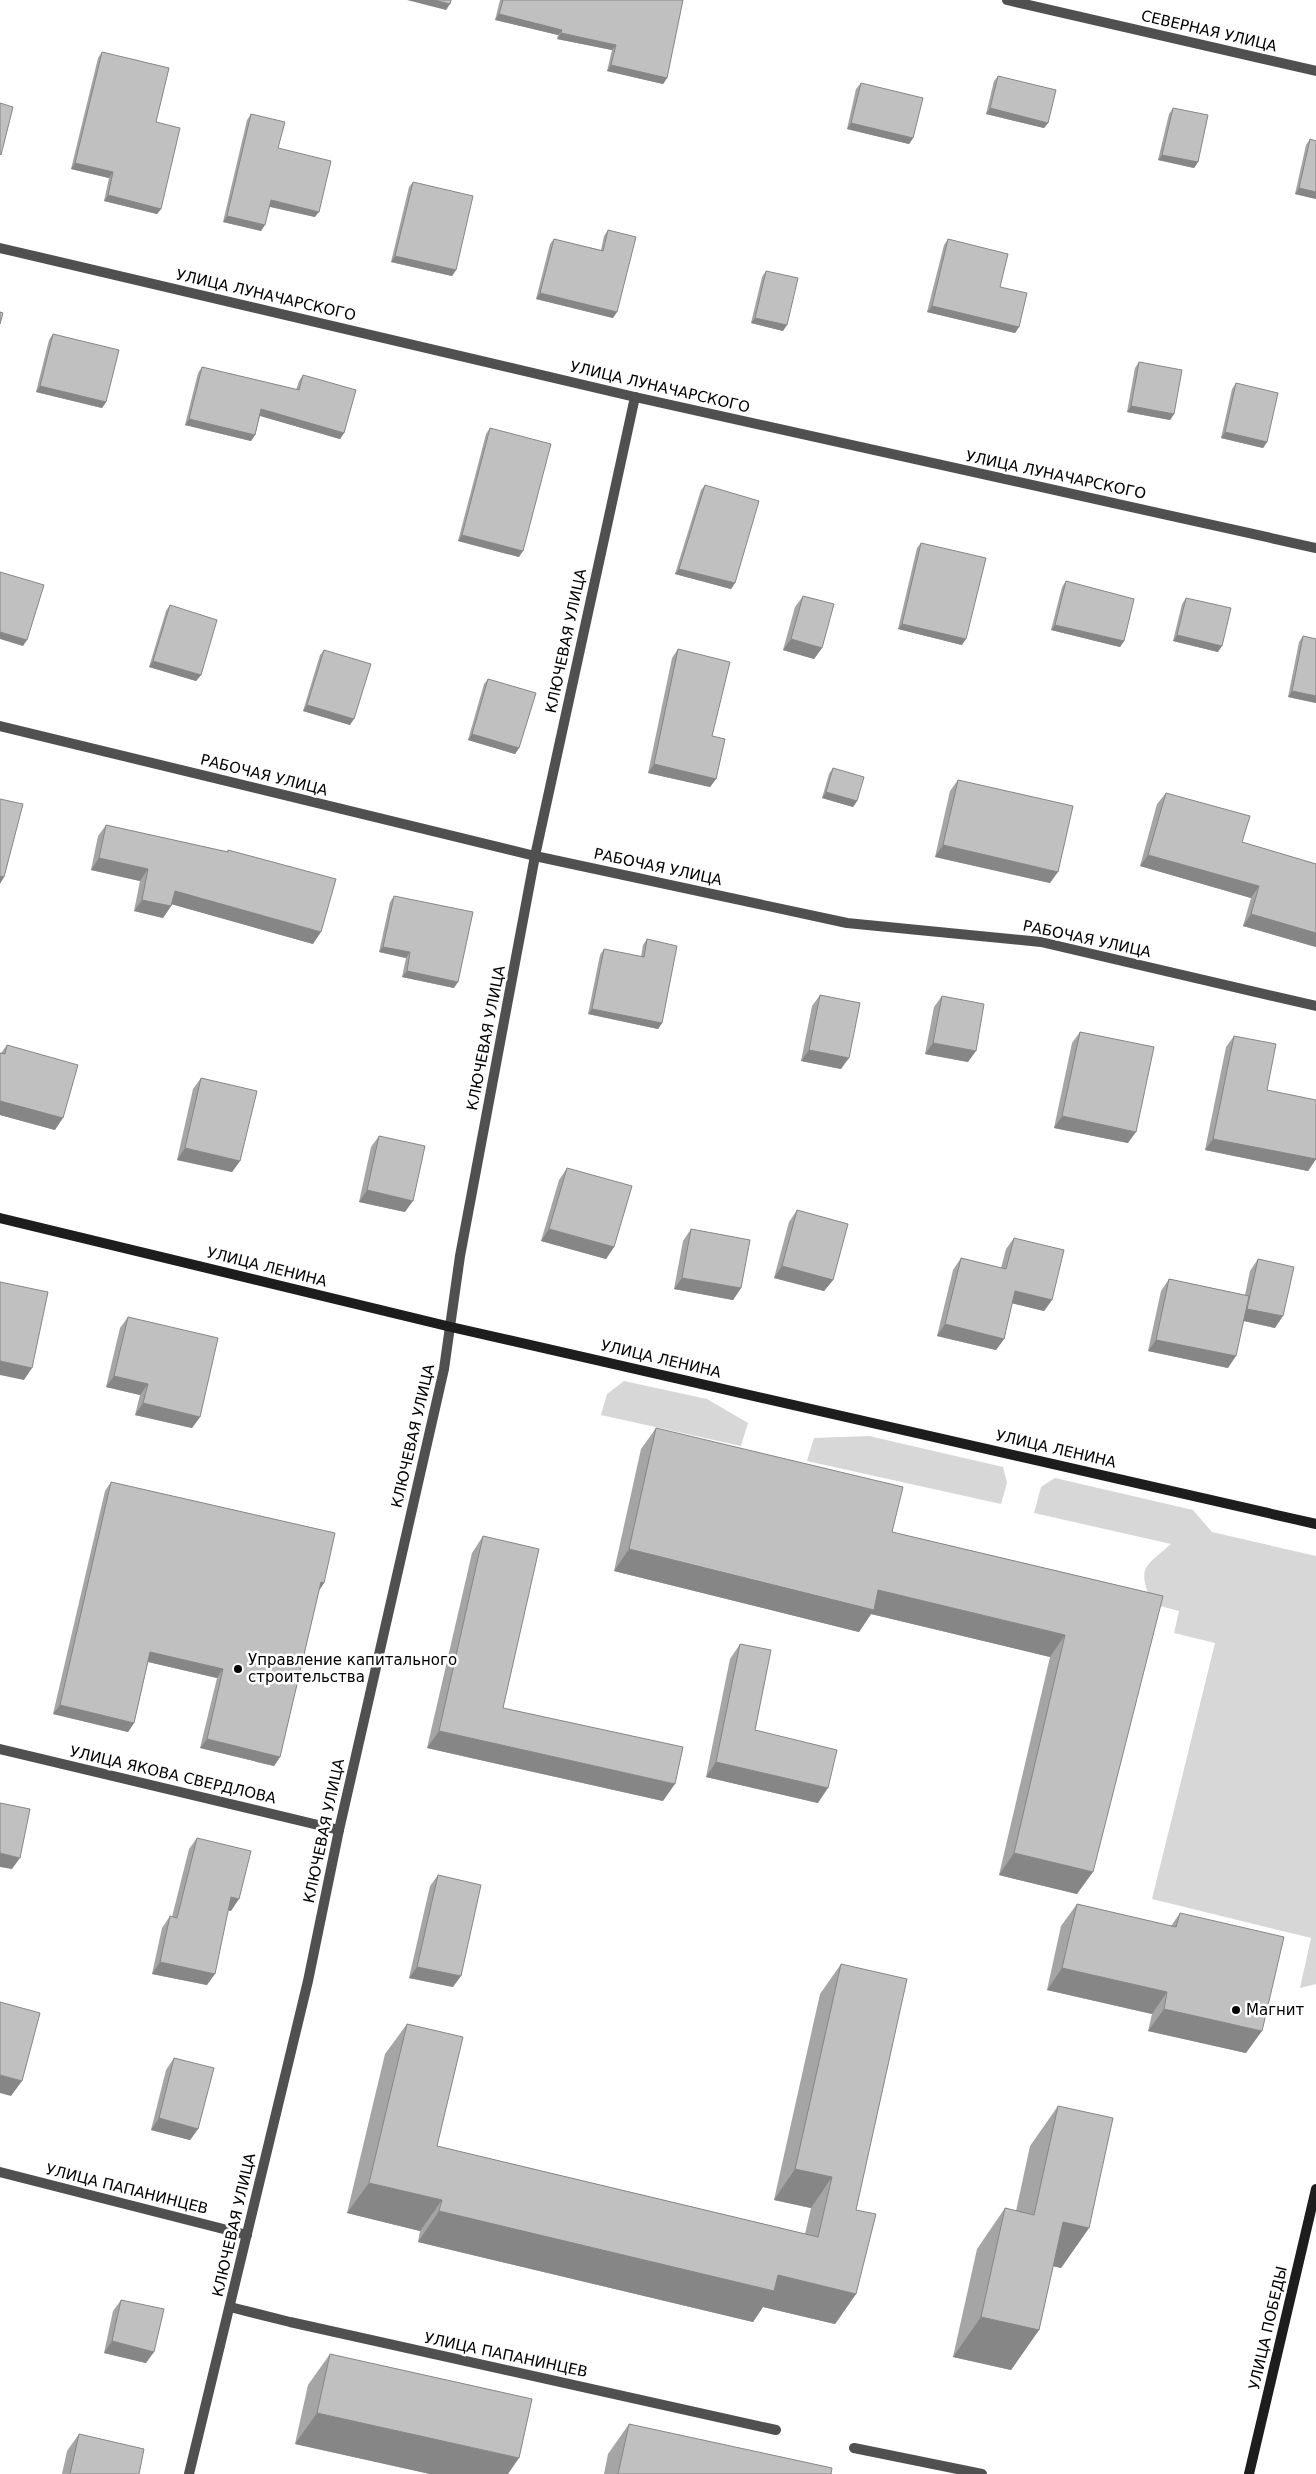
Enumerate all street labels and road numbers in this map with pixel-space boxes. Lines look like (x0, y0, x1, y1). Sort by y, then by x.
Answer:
street label: СЕВЕРНАЯ УЛИЦА (1139, 7, 1279, 56)
street label: УЛИЦА ЛУНАЧАРСКОГО (174, 266, 358, 324)
street label: УЛИЦА ЛУНАЧАРСКОГО (568, 358, 752, 416)
street label: УЛИЦА ЛУНАЧАРСКОГО (964, 447, 1148, 503)
street label: КЛЮЧЕВАЯ УЛИЦА (542, 566, 590, 715)
street label: РАБОЧАЯ УЛИЦА (198, 750, 330, 800)
street label: РАБОЧАЯ УЛИЦА (592, 845, 725, 890)
street label: РАБОЧАЯ УЛИЦА (1021, 917, 1154, 962)
street label: КЛЮЧЕВАЯ УЛИЦА (463, 963, 509, 1112)
street label: УЛИЦА ЛЕНИНА (205, 1243, 330, 1291)
street label: УЛИЦА ЛЕНИНА (599, 1336, 724, 1382)
street label: КЛЮЧЕВАЯ УЛИЦА (388, 1362, 438, 1510)
street label: УЛИЦА ЛЕНИНА (994, 1426, 1119, 1472)
street label: УЛИЦА ЯКОВА СВЕРДЛОВА (68, 1742, 279, 1808)
street label: КЛЮЧЕВАЯ УЛИЦА (300, 1756, 348, 1905)
street label: КЛЮЧЕВАЯ УЛИЦА (209, 2151, 259, 2299)
street label: УЛИЦА ПАПАНИНЦЕВ (44, 2160, 210, 2218)
street label: УЛИЦА ПОБЕДЫ (1245, 2265, 1291, 2391)
street label: УЛИЦА ПАПАНИНЦЕВ (423, 2329, 589, 2381)

